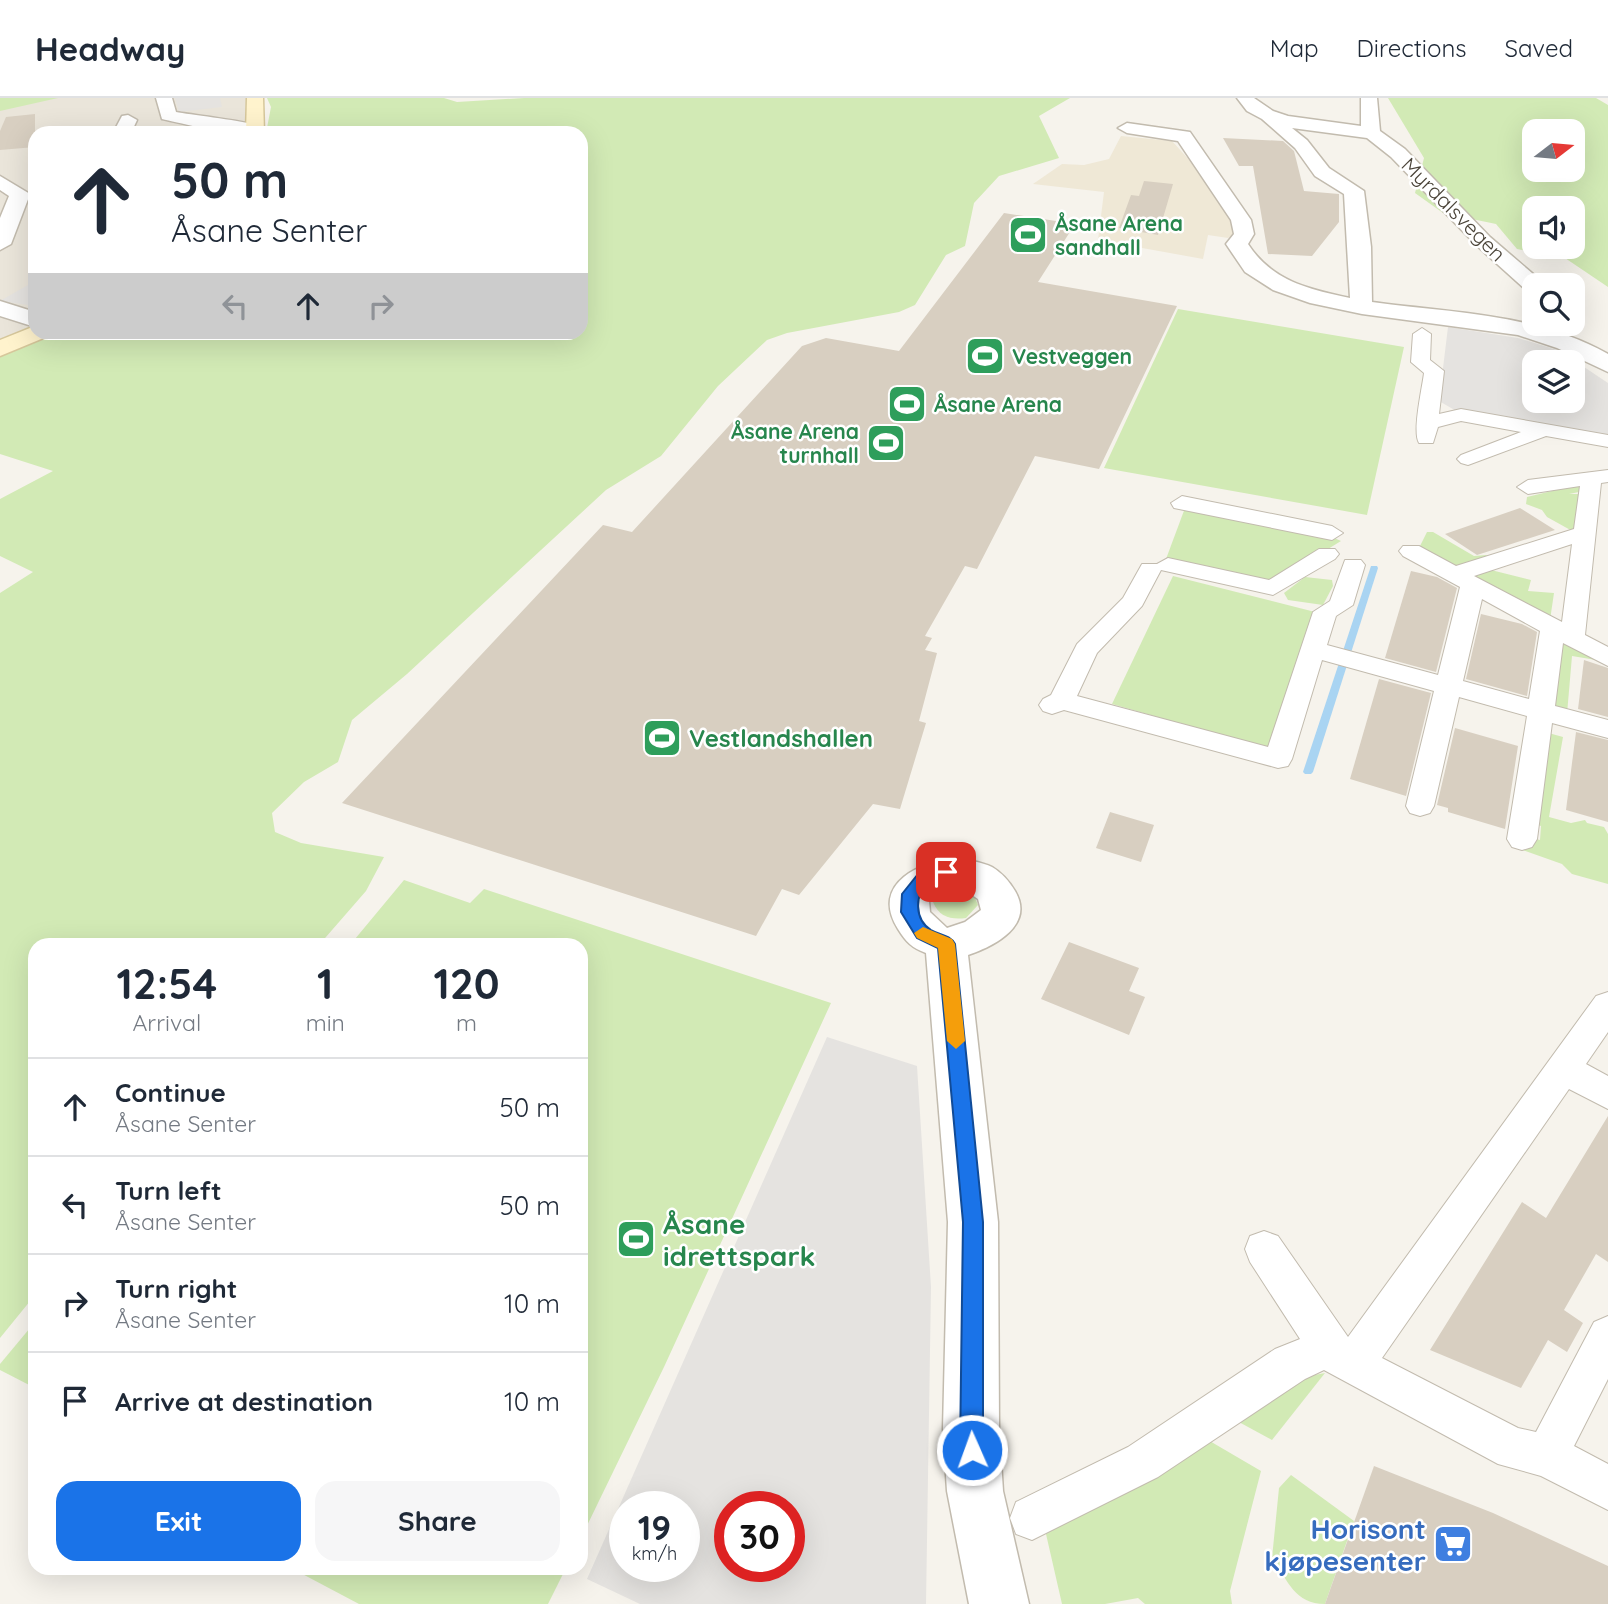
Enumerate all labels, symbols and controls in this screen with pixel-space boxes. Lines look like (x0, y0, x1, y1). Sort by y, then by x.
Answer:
text: Headway (35, 28, 185, 69)
text: Map (1270, 33, 1319, 63)
text: Directions (1357, 33, 1467, 63)
text: Saved (1505, 33, 1573, 63)
north arrow (1522, 119, 1586, 182)
map controls (1522, 119, 1585, 413)
text: 50 m (171, 149, 288, 210)
street label: Myrdalsvegen (1397, 152, 1511, 266)
icon: ahead (56, 154, 147, 245)
button: sound (1522, 196, 1585, 259)
text: Åsane Senter (171, 210, 367, 250)
place label: Åsane Arena sandhall (1055, 210, 1183, 260)
sports icon: Åsane Arena sandhall (1007, 214, 1049, 256)
button: search (1522, 273, 1585, 336)
icon: left (216, 287, 254, 325)
icon: ahead (289, 287, 327, 325)
icon: right (362, 287, 400, 325)
sports icon: Vestveggen (964, 335, 1006, 377)
place label: Vestveggen (1012, 343, 1132, 369)
button: layers (1522, 350, 1585, 413)
sports icon: Åsane Arena (886, 383, 928, 425)
place label: Åsane Arena (934, 391, 1062, 417)
place label: Åsane Arena turnhall (731, 418, 859, 468)
sports icon: Åsane Arena turnhall (865, 422, 907, 464)
sports icon: Vestlandshallen (641, 717, 683, 759)
place label: Vestlandshallen (689, 723, 873, 753)
pin (916, 842, 976, 902)
icon: arrive (927, 853, 965, 891)
text: 12:54 (117, 957, 217, 1010)
text: 1 (317, 957, 333, 1010)
text: 120 (433, 957, 499, 1010)
text: Arrival (132, 1008, 201, 1037)
text: min (306, 1008, 345, 1037)
text: m (456, 1008, 477, 1037)
text: Continue (115, 1076, 226, 1109)
icon: ahead (56, 1088, 94, 1126)
text: 50 m (500, 1091, 560, 1124)
text: Åsane Senter (115, 1109, 256, 1138)
text: Turn left (115, 1174, 222, 1207)
icon: left (56, 1186, 94, 1224)
text: 50 m (500, 1189, 560, 1222)
place label: Åsane idrettspark (663, 1206, 815, 1273)
text: Åsane Senter (115, 1207, 256, 1236)
sports icon: Åsane idrettspark (615, 1218, 657, 1260)
text: Turn right (115, 1272, 237, 1305)
icon: right (56, 1284, 94, 1322)
text: 10 m (504, 1287, 560, 1320)
text: Åsane Senter (115, 1305, 256, 1334)
icon: arrive (56, 1382, 94, 1420)
text: Arrive at destination (115, 1385, 373, 1418)
text: 10 m (504, 1385, 560, 1418)
position arrow (935, 1413, 1009, 1487)
button: Exit (56, 1481, 301, 1561)
button: Share (315, 1481, 560, 1561)
speed limit sign: 30 (714, 1491, 805, 1582)
text: 19 (638, 1505, 671, 1549)
place label: Horisont kjøpesenter (1264, 1511, 1426, 1578)
supermarket icon: Horisont kjøpesenter (1432, 1523, 1474, 1565)
text: km/h (632, 1542, 677, 1565)

